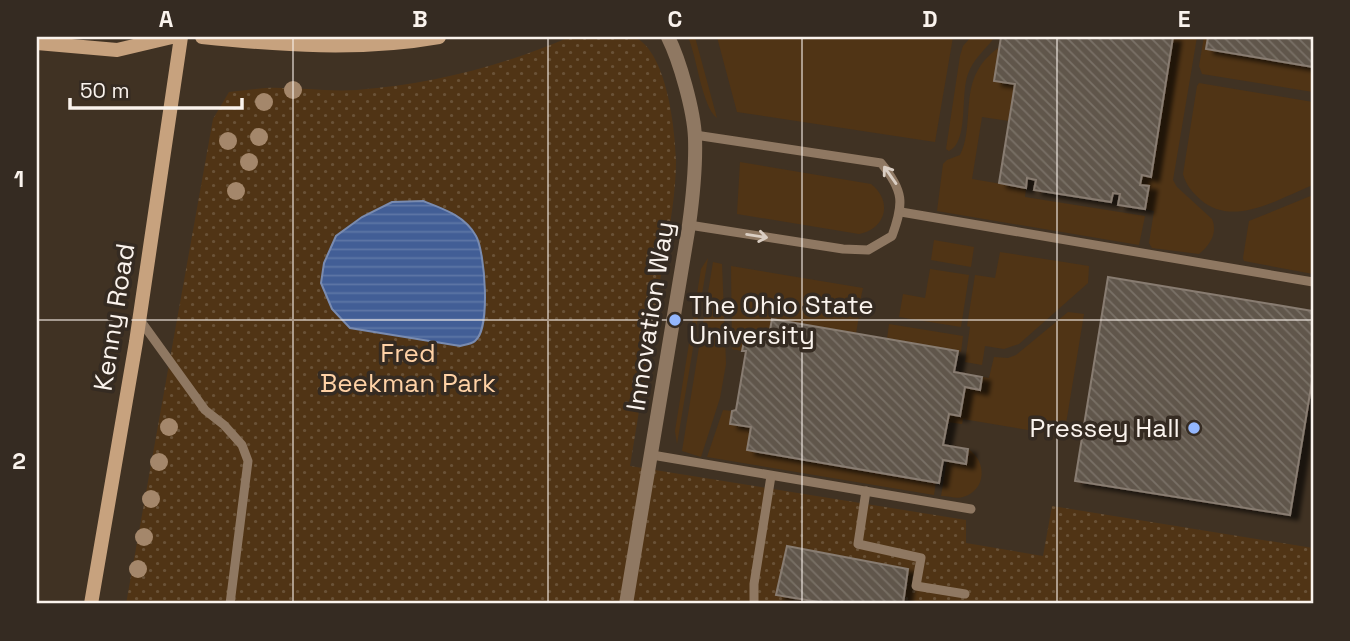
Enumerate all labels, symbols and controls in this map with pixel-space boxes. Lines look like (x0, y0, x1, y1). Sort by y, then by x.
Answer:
text: A (159, 4, 174, 34)
text: B (412, 4, 428, 34)
text: C (668, 4, 682, 34)
text: D (922, 4, 938, 34)
text: E (1178, 4, 1190, 34)
scale bar (70, 66, 242, 110)
text: 50 m (80, 77, 130, 104)
text: 1 (14, 164, 24, 194)
one-way arrow (883, 166, 898, 185)
street label: Innovation Way (618, 219, 682, 413)
one-way arrow (745, 230, 768, 243)
street label: Kenny Road (86, 241, 142, 393)
place label: The Ohio State University (689, 288, 874, 352)
marker: The Ohio State University (667, 312, 683, 328)
park label: Fred Beekman Park (320, 336, 496, 400)
place label: Pressey Hall (1030, 411, 1180, 445)
marker: Pressey Hall (1186, 420, 1202, 436)
text: 2 (12, 446, 26, 476)

